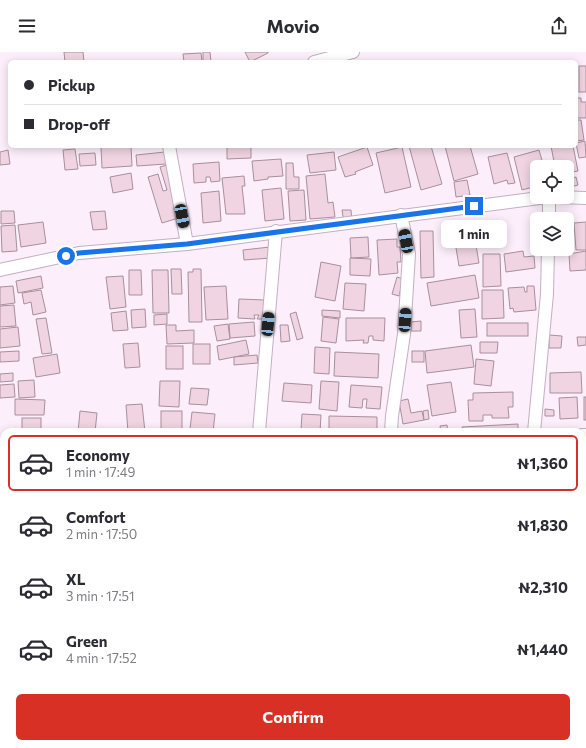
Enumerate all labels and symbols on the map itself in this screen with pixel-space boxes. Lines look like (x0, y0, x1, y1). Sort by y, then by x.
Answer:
route end (465, 197, 483, 215)
car (174, 203, 190, 229)
callout: 1 min (441, 220, 507, 248)
car (398, 228, 414, 254)
route start (57, 247, 75, 265)
car (398, 308, 412, 332)
car (261, 312, 275, 336)

